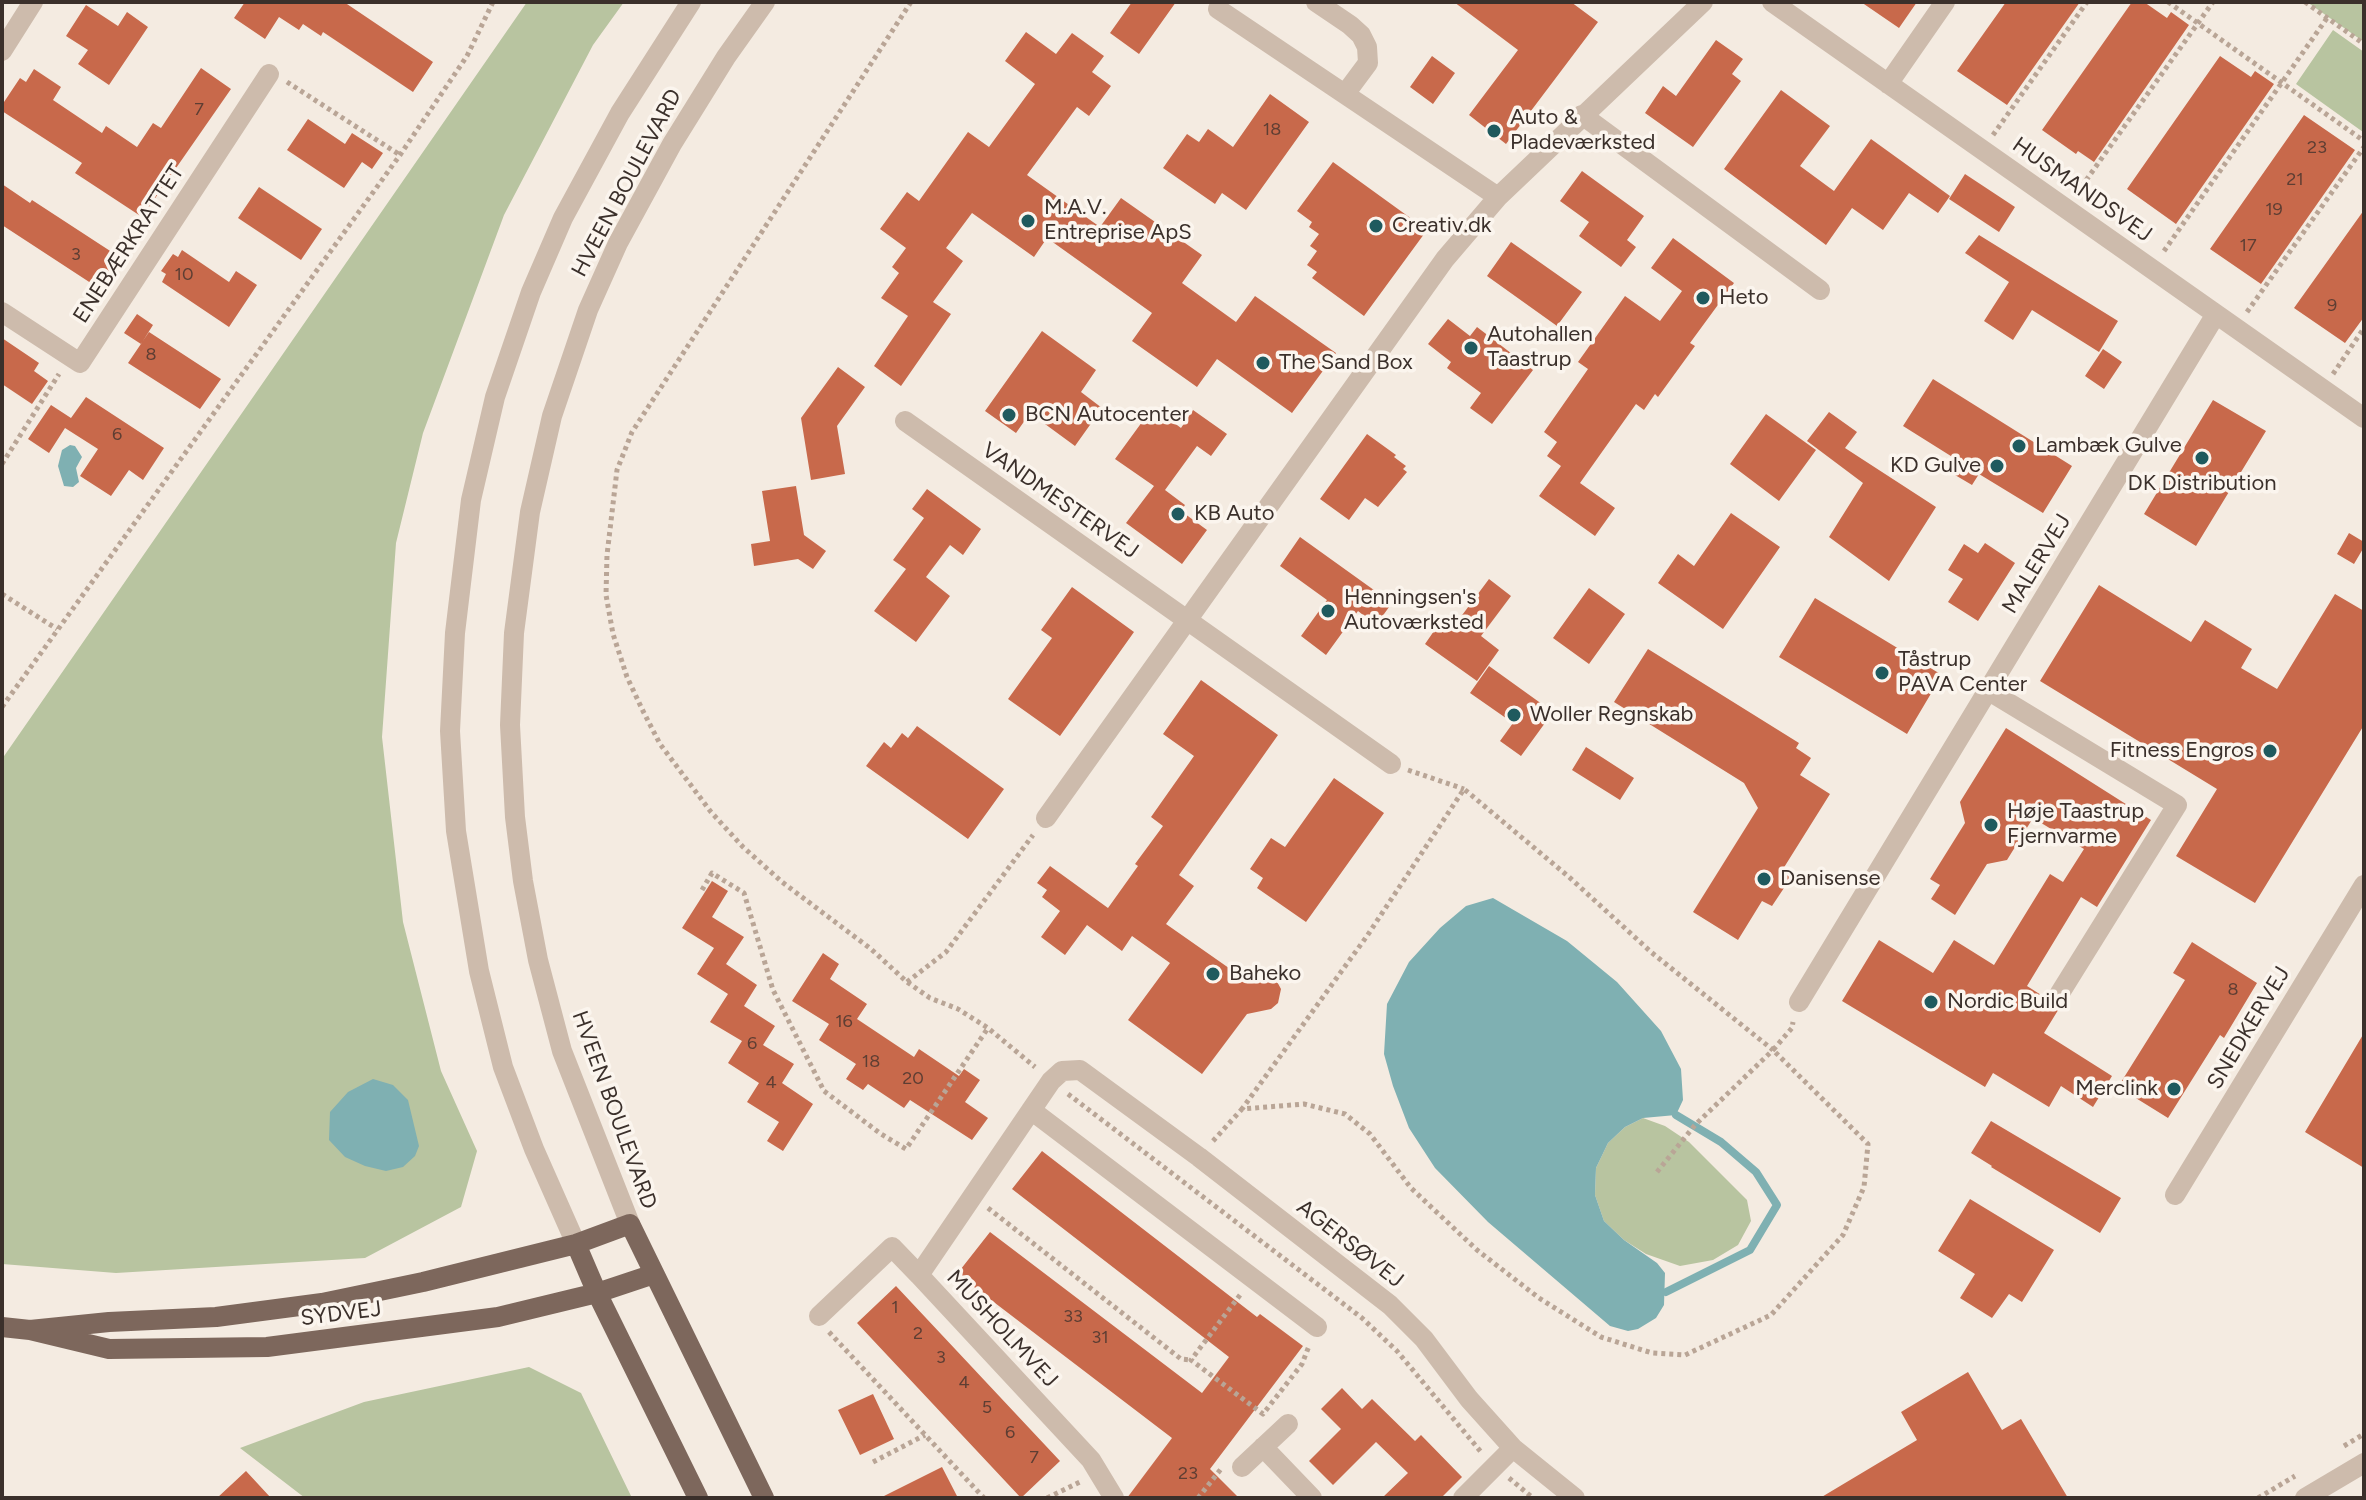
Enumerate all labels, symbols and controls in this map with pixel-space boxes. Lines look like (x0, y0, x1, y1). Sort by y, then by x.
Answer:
street label: HVEEN BOULEVARD (566, 85, 688, 281)
house number: 7 (194, 99, 204, 121)
place label: Auto & Pladeværksted (1510, 105, 1655, 156)
house number: 18 (1263, 119, 1281, 141)
marker: Auto & Pladeværksted (1485, 122, 1503, 140)
street label: HUSMANDSVEJ (2007, 132, 2157, 248)
house number: 23 (2307, 137, 2327, 159)
street label: ENEBÆRKRATTET (68, 160, 190, 328)
house number: 21 (2286, 169, 2304, 191)
place label: M.A.V. Entreprise ApS (1044, 195, 1192, 246)
house number: 19 (2265, 199, 2283, 221)
marker: M.A.V. Entreprise ApS (1019, 212, 1037, 230)
place label: Creativ.dk (1392, 213, 1492, 239)
marker: Creativ.dk (1367, 217, 1385, 235)
house number: 17 (2239, 235, 2257, 257)
house number: 3 (71, 244, 81, 266)
house number: 10 (175, 264, 193, 286)
place label: Heto (1719, 285, 1769, 311)
marker: Heto (1694, 289, 1712, 307)
house number: 9 (2327, 295, 2337, 317)
place label: Autohallen Taastrup (1487, 322, 1593, 374)
marker: Autohallen Taastrup (1462, 339, 1480, 357)
house number: 8 (145, 344, 157, 366)
place label: The Sand Box (1279, 350, 1413, 376)
marker: The Sand Box (1254, 354, 1272, 372)
place label: BCN Autocenter (1025, 402, 1189, 428)
marker: BCN Autocenter (1000, 406, 1018, 424)
house number: 6 (112, 424, 122, 446)
place label: Lambæk Gulve (2035, 433, 2182, 459)
street label: VANDMESTERVEJ (977, 437, 1143, 565)
marker: Lambæk Gulve (2010, 437, 2028, 455)
marker: DK Distribution (2193, 449, 2211, 467)
place label: KD Gulve (1890, 453, 1981, 479)
marker: KD Gulve (1988, 457, 2006, 475)
place label: DK Distribution (2128, 471, 2276, 497)
place label: KB Auto (1194, 501, 1274, 527)
marker: KB Auto (1169, 505, 1187, 523)
street label: MALERVEJ (1997, 509, 2077, 619)
place label: Henningsen's Autoværksted (1344, 585, 1484, 636)
marker: Henningsen's Autoværksted (1319, 602, 1337, 620)
place label: Tåstrup PAVA Center (1898, 647, 2027, 698)
marker: Tåstrup PAVA Center (1873, 664, 1891, 682)
place label: Woller Regnskab (1530, 702, 1693, 728)
marker: Woller Regnskab (1505, 706, 1523, 724)
place label: Fitness Engros (2110, 738, 2254, 764)
marker: Fitness Engros (2261, 742, 2279, 760)
place label: Høje Taastrup Fjernvarme (2007, 799, 2144, 850)
marker: Høje Taastrup Fjernvarme (1982, 816, 2000, 834)
place label: Danisense (1780, 866, 1881, 892)
marker: Danisense (1755, 870, 1773, 888)
place label: Baheko (1229, 961, 1301, 987)
street label: SNEDKERVEJ (2202, 962, 2296, 1094)
marker: Baheko (1204, 965, 1222, 983)
house number: 8 (2227, 979, 2239, 1001)
place label: Nordic Build (1947, 989, 2068, 1015)
marker: Nordic Build (1922, 993, 1940, 1011)
street label: HVEEN BOULEVARD (566, 1007, 662, 1213)
house number: 16 (835, 1011, 853, 1033)
house number: 6 (747, 1033, 757, 1055)
house number: 18 (862, 1051, 880, 1073)
house number: 20 (902, 1068, 924, 1090)
house number: 4 (765, 1072, 777, 1094)
place label: Merclink (2075, 1076, 2158, 1102)
marker: Merclink (2165, 1080, 2183, 1098)
street label: AGERSØVEJ (1291, 1194, 1409, 1294)
street label: MUSHOLMVEJ (941, 1265, 1063, 1393)
street label: SYDVEJ (299, 1296, 383, 1332)
house number: 1 (891, 1297, 899, 1319)
house number: 33 (1063, 1306, 1083, 1328)
house number: 2 (913, 1323, 923, 1345)
house number: 31 (1091, 1327, 1109, 1349)
house number: 3 (936, 1347, 946, 1369)
house number: 4 (958, 1372, 970, 1394)
house number: 5 (982, 1397, 992, 1419)
house number: 6 (1005, 1422, 1015, 1444)
house number: 7 (1029, 1447, 1039, 1469)
house number: 23 (1178, 1463, 1198, 1485)

